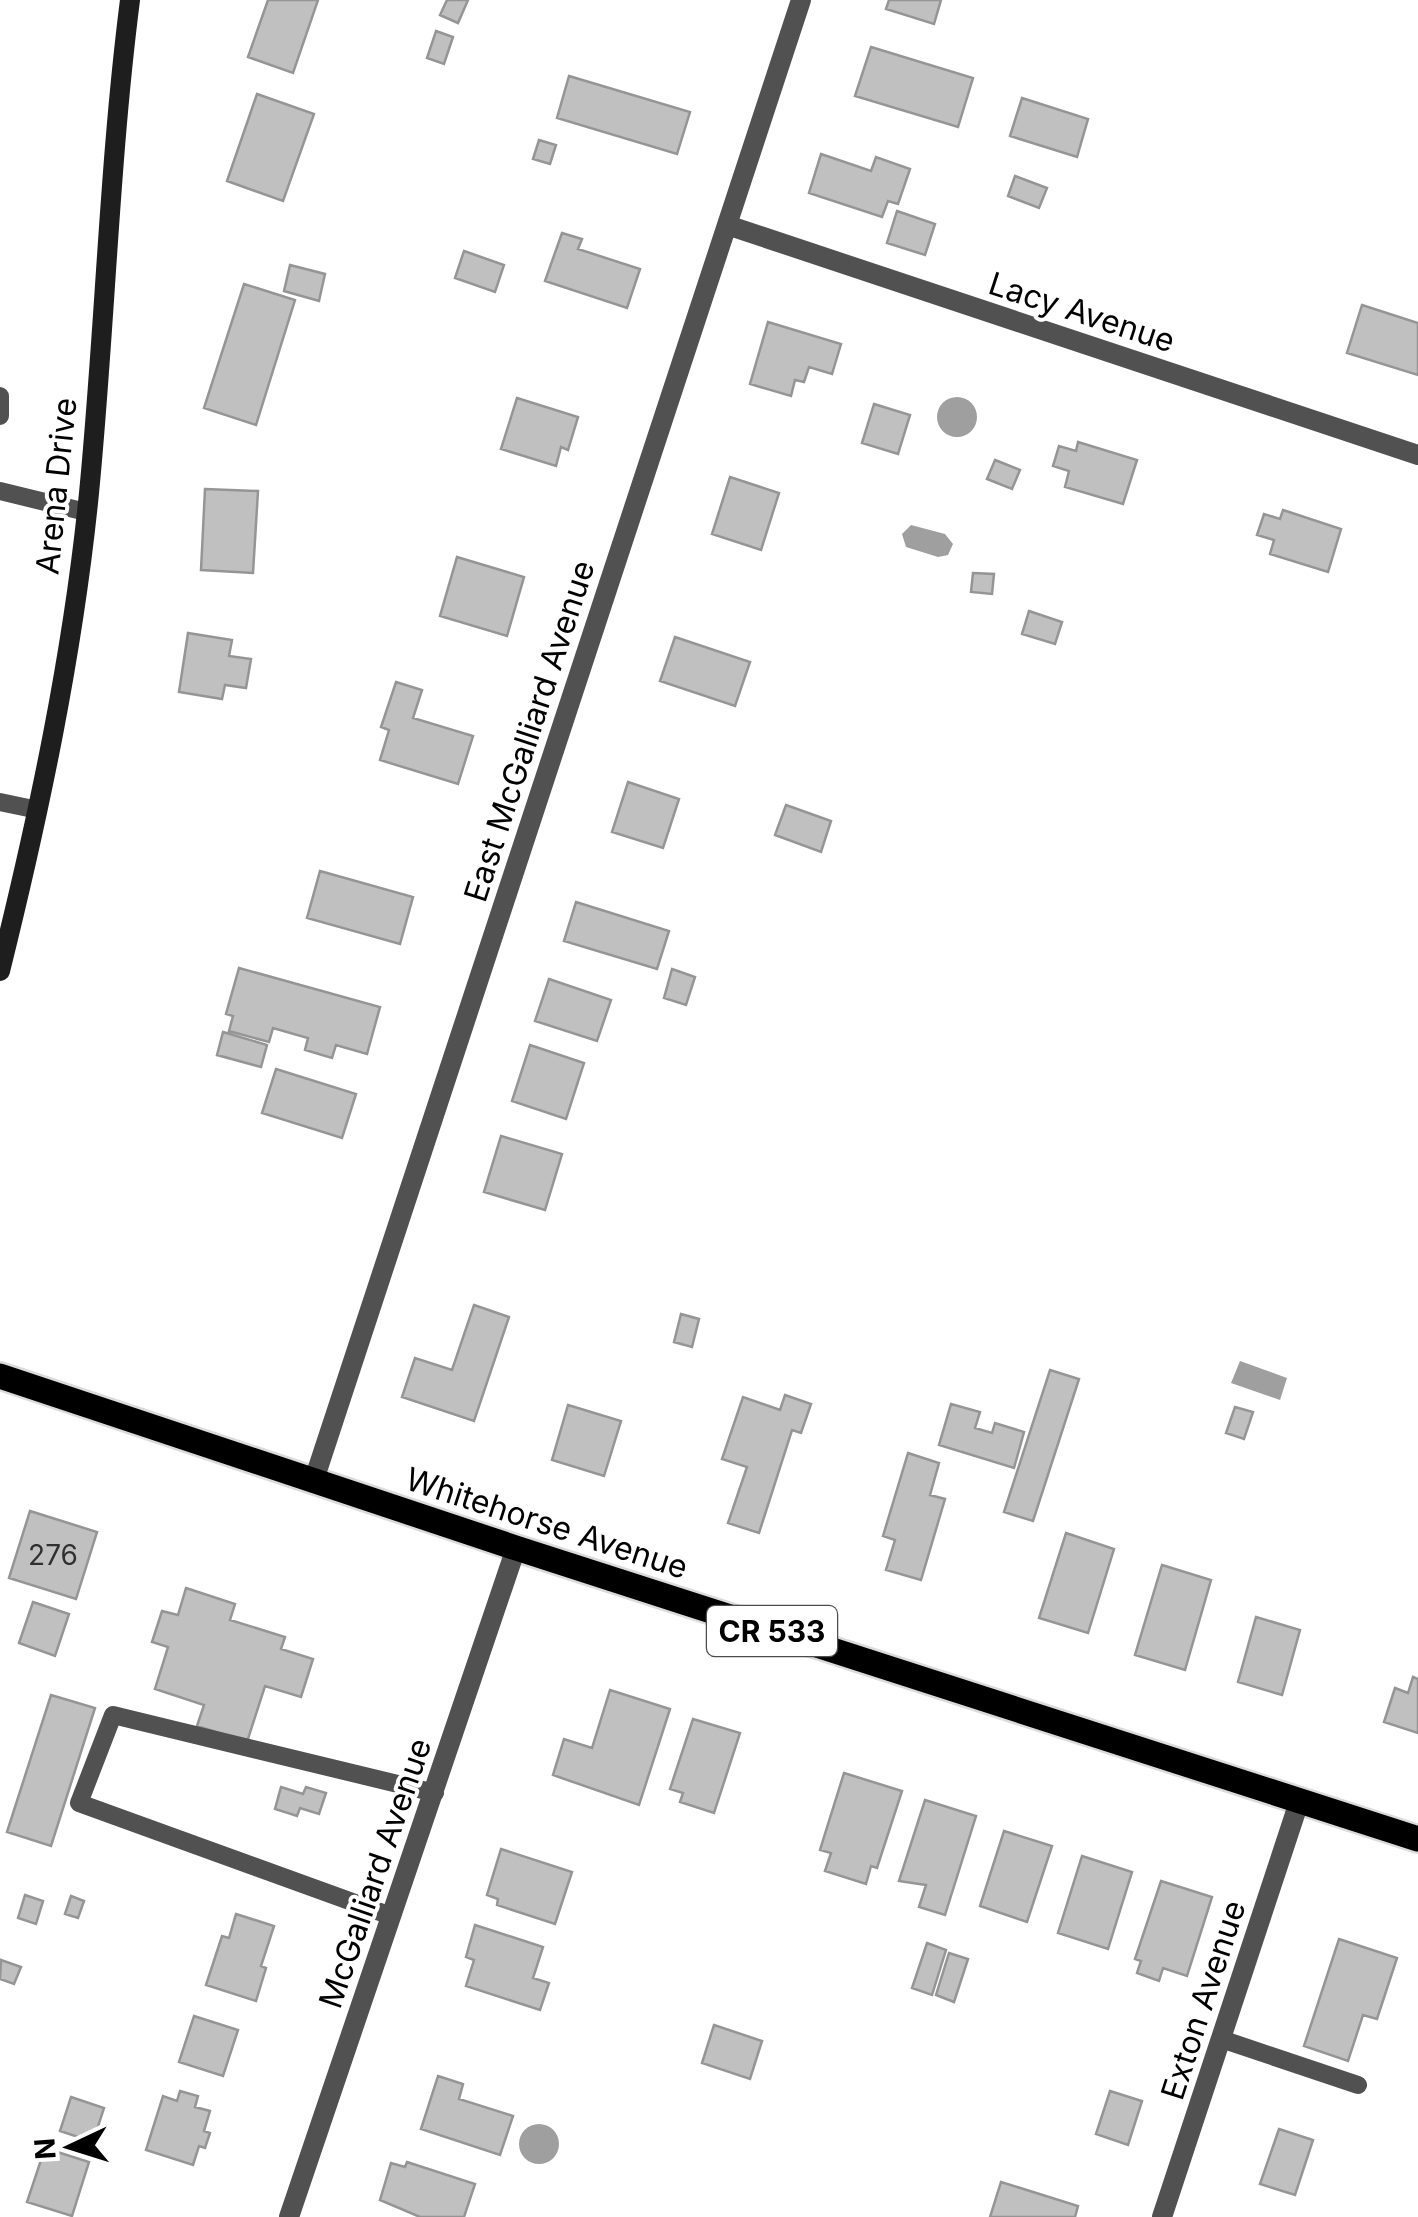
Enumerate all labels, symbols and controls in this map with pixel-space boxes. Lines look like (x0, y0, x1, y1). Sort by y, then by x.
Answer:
street label: Lacy Avenue (984, 264, 1180, 360)
street label: Arena Drive (27, 396, 85, 576)
street label: East McGalliard Avenue (455, 556, 603, 906)
street label: Whitehorse Avenue (401, 1459, 693, 1587)
house number: 276 (28, 1538, 78, 1572)
road number: CR 533 (707, 1606, 837, 1656)
street label: McGalliard Avenue (311, 1733, 439, 2013)
street label: Exton Avenue (1152, 1896, 1254, 2104)
north arrow (20, 2097, 120, 2197)
text: N (27, 2137, 63, 2161)

